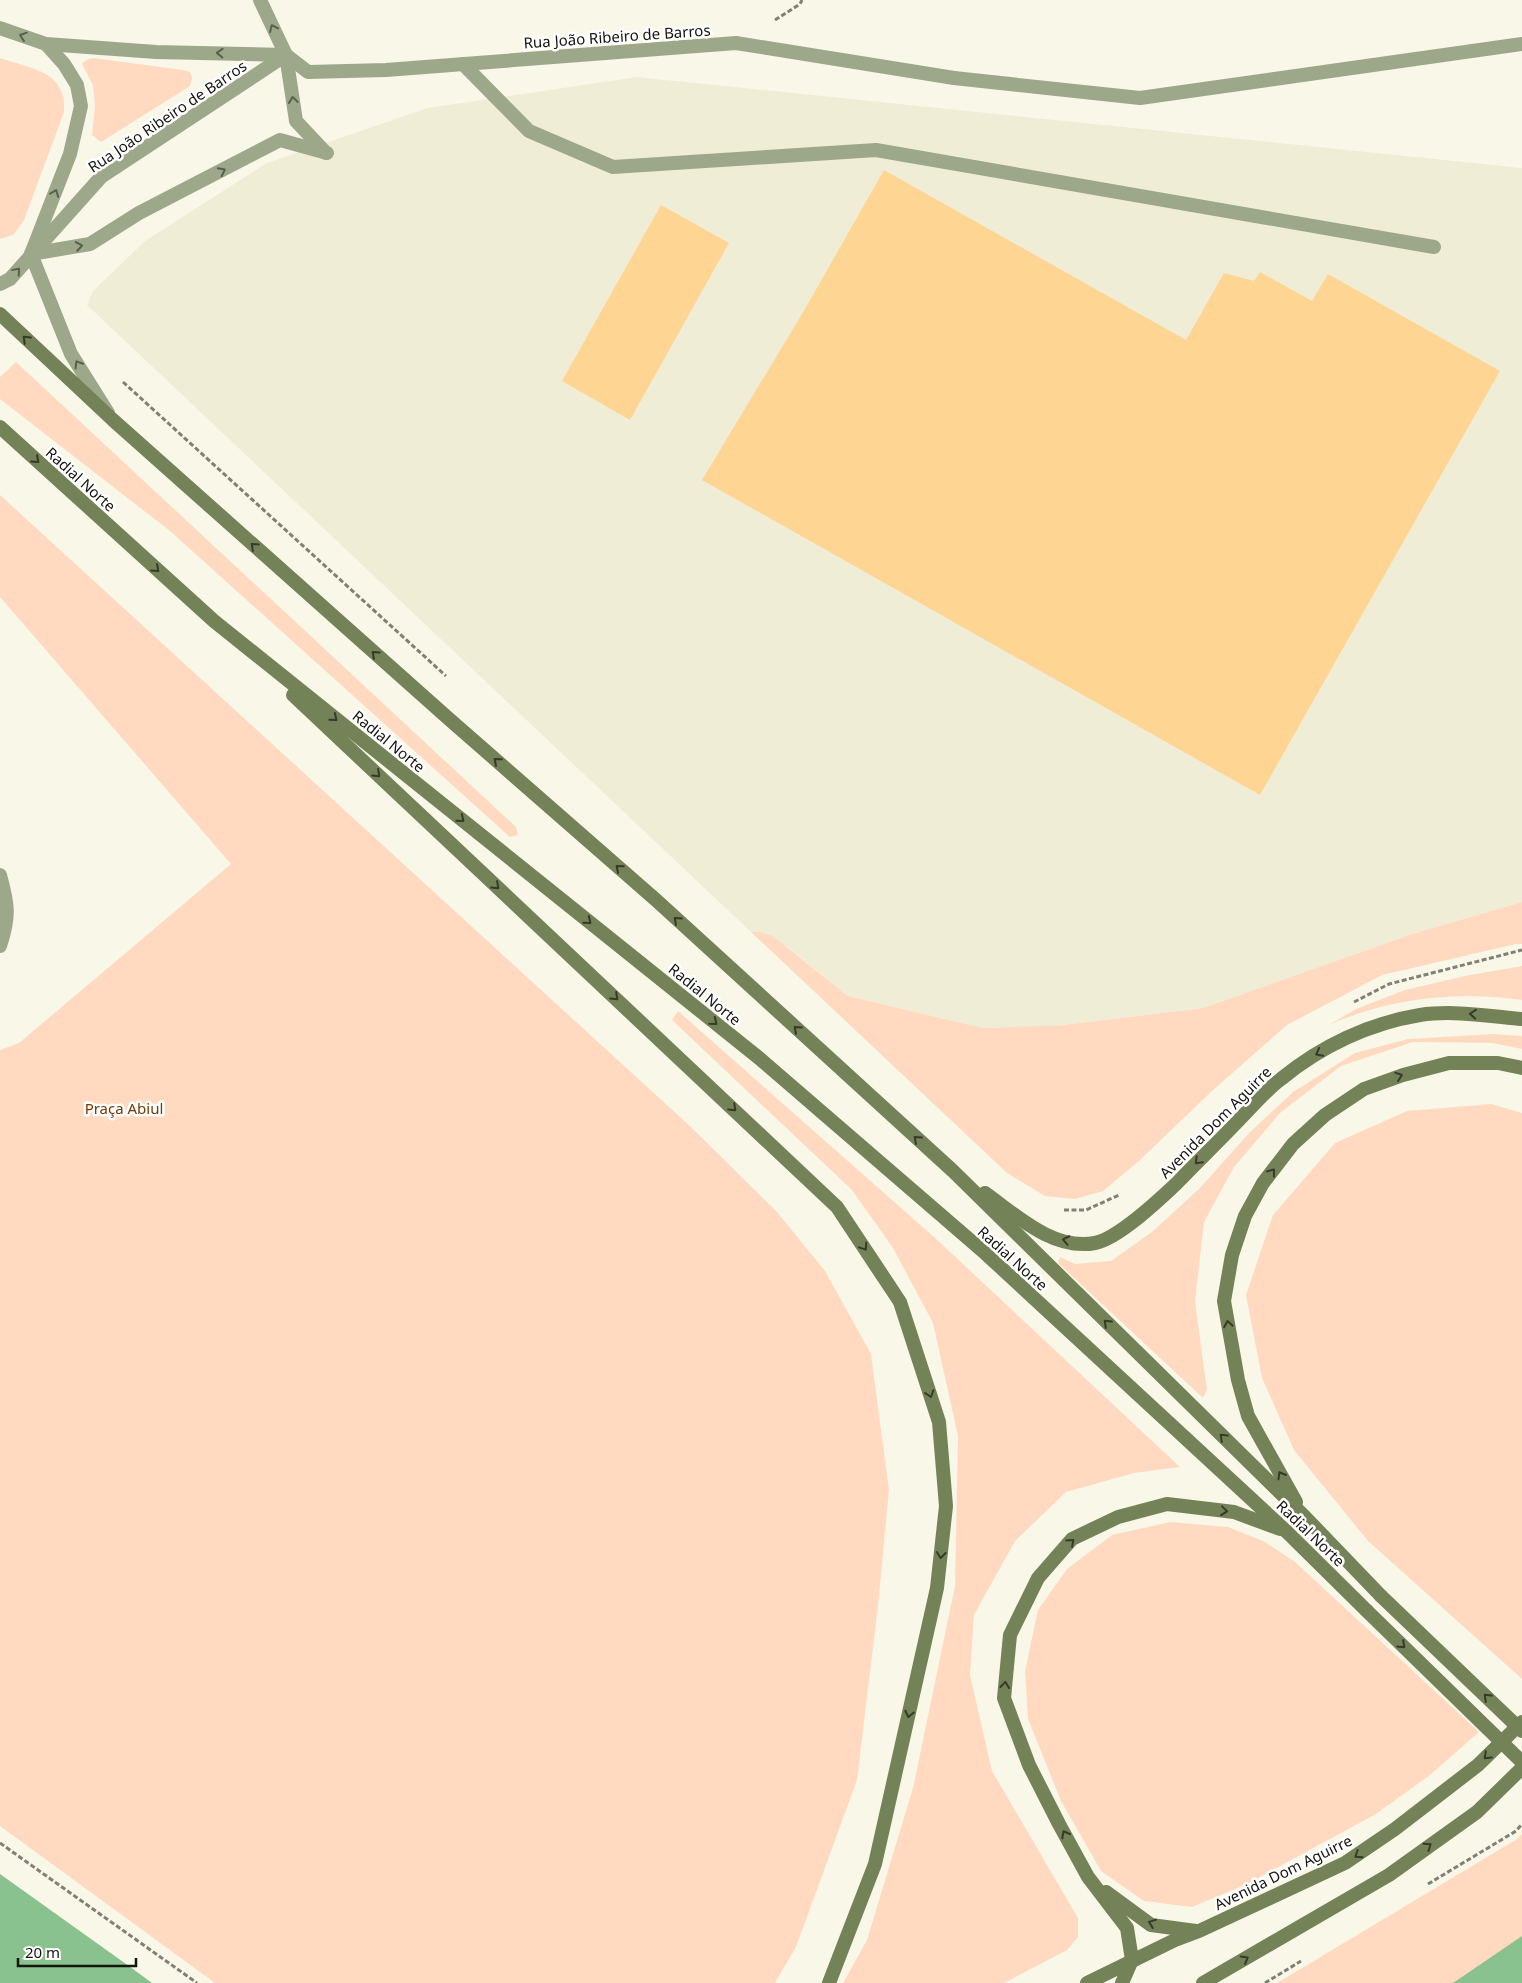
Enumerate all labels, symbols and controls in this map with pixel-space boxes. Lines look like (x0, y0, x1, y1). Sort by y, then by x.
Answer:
street label: Rua João Ribeiro de Barros (523, 19, 711, 53)
one-way arrow (269, 24, 279, 33)
one-way arrow (20, 32, 28, 42)
one-way arrow (216, 48, 224, 59)
street label: Rua João Ribeiro de Barros (84, 55, 250, 177)
one-way arrow (288, 95, 298, 104)
one-way arrow (216, 167, 225, 177)
one-way arrow (49, 189, 59, 198)
one-way arrow (74, 242, 83, 252)
one-way arrow (11, 268, 19, 277)
one-way arrow (22, 336, 31, 345)
one-way arrow (74, 360, 84, 369)
street label: Radial Norte (42, 442, 120, 516)
one-way arrow (31, 454, 40, 463)
one-way arrow (251, 543, 260, 552)
one-way arrow (151, 563, 160, 572)
one-way arrow (372, 651, 381, 660)
street label: Radial Norte (349, 706, 429, 776)
one-way arrow (328, 712, 337, 720)
one-way arrow (494, 758, 503, 767)
one-way arrow (372, 768, 381, 777)
one-way arrow (455, 814, 464, 822)
one-way arrow (616, 865, 625, 874)
one-way arrow (490, 880, 499, 889)
one-way arrow (582, 915, 591, 924)
one-way arrow (674, 916, 683, 925)
street label: Radial Norte (665, 959, 745, 1029)
one-way arrow (609, 991, 618, 1000)
one-way arrow (1469, 1009, 1477, 1020)
one-way arrow (709, 1017, 718, 1026)
one-way arrow (794, 1026, 803, 1035)
one-way arrow (1315, 1047, 1324, 1057)
street label: Avenida Dom Aguirre (1155, 1062, 1275, 1182)
one-way arrow (1395, 1072, 1403, 1082)
park label: Praça Abiul (85, 1098, 163, 1118)
one-way arrow (727, 1102, 736, 1111)
one-way arrow (914, 1135, 923, 1144)
one-way arrow (1195, 1155, 1204, 1164)
one-way arrow (1266, 1169, 1274, 1178)
street label: Radial Norte (974, 1221, 1052, 1295)
one-way arrow (1061, 1235, 1070, 1246)
one-way arrow (857, 1242, 867, 1251)
one-way arrow (1223, 1319, 1234, 1327)
one-way arrow (1104, 1320, 1113, 1329)
one-way arrow (924, 1390, 934, 1398)
one-way arrow (1220, 1434, 1229, 1443)
one-way arrow (1277, 1472, 1287, 1481)
street label: Radial Norte (1273, 1495, 1349, 1571)
one-way arrow (1221, 1505, 1229, 1516)
one-way arrow (1065, 1539, 1074, 1548)
one-way arrow (936, 1551, 947, 1559)
one-way arrow (1397, 1639, 1406, 1648)
one-way arrow (999, 1681, 1010, 1689)
one-way arrow (1483, 1694, 1492, 1703)
one-way arrow (904, 1710, 915, 1719)
one-way arrow (1484, 1750, 1493, 1759)
street label: Avenida Dom Aguirre (1211, 1830, 1355, 1914)
one-way arrow (1061, 1831, 1071, 1840)
one-way arrow (1422, 1844, 1431, 1852)
one-way arrow (1354, 1849, 1364, 1858)
one-way arrow (1148, 1919, 1156, 1929)
scale bar (18, 1936, 135, 1968)
text: 20 m (25, 1942, 60, 1962)
one-way arrow (1240, 1955, 1249, 1965)

